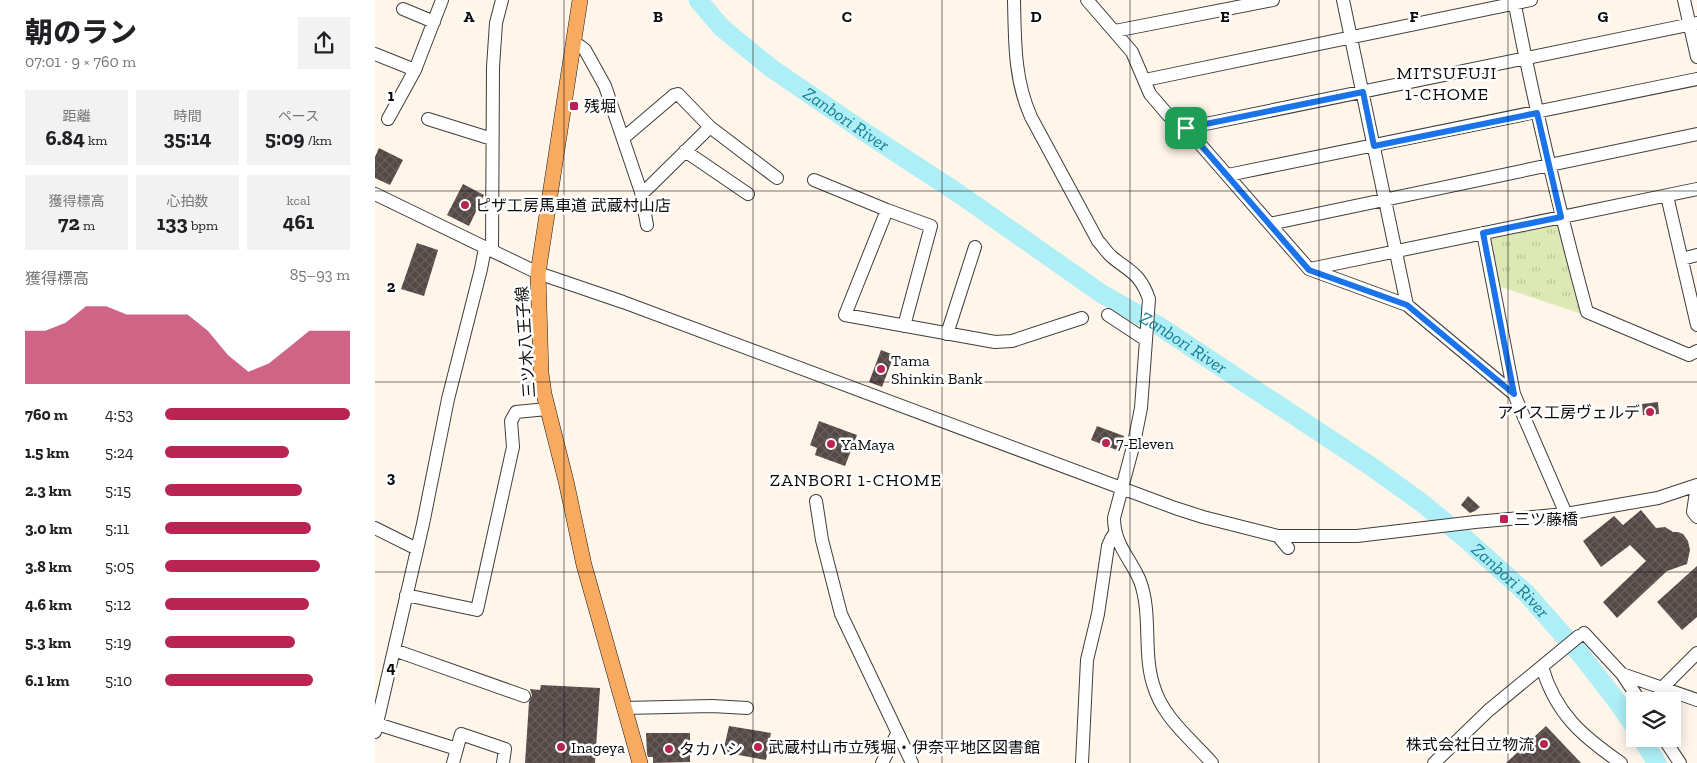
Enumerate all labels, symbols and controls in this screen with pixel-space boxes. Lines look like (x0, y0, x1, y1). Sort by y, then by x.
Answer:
text: A (464, 7, 475, 26)
text: B (653, 7, 663, 26)
text: C (842, 7, 852, 26)
text: D (1030, 7, 1042, 26)
text: E (1220, 7, 1230, 26)
text: F (1409, 7, 1419, 26)
text: G (1598, 7, 1609, 26)
text: 朝のラン (25, 16, 137, 49)
button: share (298, 17, 350, 69)
text: 07:01 · 9 × 760 m (25, 52, 136, 71)
district label: MITSUFUJI 1-CHOME (1397, 62, 1497, 105)
water label: Zanbori River (799, 82, 894, 156)
text: 1 (388, 86, 395, 105)
place label: 残堀 (584, 97, 616, 116)
marker: 残堀 (568, 100, 580, 112)
pin (1165, 107, 1207, 149)
text: 距離 (63, 108, 91, 125)
text: 時間 (174, 108, 202, 125)
text: ペース (278, 108, 319, 125)
icon: arrive (1172, 114, 1200, 142)
text: 6.84 (46, 125, 85, 150)
text: 35:14 (164, 125, 211, 150)
text: 5:09 (265, 125, 305, 150)
text: km (85, 132, 107, 149)
text: /km (305, 132, 332, 149)
text: kcal (287, 192, 311, 209)
text: 獲得標高 (49, 193, 105, 210)
text: 心拍数 (167, 193, 209, 210)
place label: ピザ工房馬車道 武蔵村山店 (475, 196, 671, 215)
marker: ピザ工房馬車道 武蔵村山店 (459, 199, 471, 211)
text: 461 (283, 209, 314, 234)
text: 72 (58, 210, 80, 235)
text: 133 (157, 210, 188, 235)
text: m (80, 217, 95, 234)
text: bpm (188, 217, 218, 234)
text: 85–93 m (290, 265, 350, 284)
text: 獲得標高 (25, 269, 89, 288)
text: 2 (387, 277, 396, 296)
street label: 三ツ木八王子線 (512, 285, 539, 398)
water label: Zanbori River (1136, 307, 1232, 379)
place label: Tama Shinkin Bank (891, 351, 983, 388)
marker: Tama Shinkin Bank (875, 363, 887, 375)
place label: アイス工房ヴェルデ (1497, 403, 1640, 422)
text: 760 m (25, 405, 68, 424)
text: 4:53 (105, 405, 133, 424)
marker: アイス工房ヴェルデ (1644, 406, 1656, 418)
place label: 7-Eleven (1116, 434, 1175, 453)
place label: YaMaya (840, 435, 895, 454)
marker: 7-Eleven (1100, 437, 1112, 449)
marker: YaMaya (825, 438, 837, 450)
text: 1.5 km (25, 443, 69, 462)
text: 5:24 (105, 443, 134, 462)
text: 3 (387, 468, 396, 487)
district label: ZANBORI 1-CHOME (770, 469, 942, 491)
text: 2.3 km (25, 481, 72, 500)
text: 5:15 (105, 481, 131, 500)
place label: 三ツ藤橋 (1514, 510, 1578, 529)
marker: 三ツ藤橋 (1498, 513, 1510, 525)
text: 3.0 km (25, 519, 72, 538)
text: 5:11 (105, 519, 129, 538)
water label: Zanbori River (1467, 538, 1554, 623)
text: 3.8 km (25, 557, 72, 576)
text: 5:05 (105, 557, 134, 576)
text: 4.6 km (25, 595, 72, 614)
text: 5:12 (105, 595, 131, 614)
text: 5.3 km (25, 633, 71, 652)
text: 5:19 (105, 633, 131, 652)
text: 4 (386, 658, 396, 677)
text: 6.1 km (25, 671, 70, 690)
text: 5:10 (105, 671, 132, 690)
map controls (1626, 692, 1681, 747)
button: layers (1626, 692, 1681, 747)
place label: 株式会社日立物流 (1406, 735, 1534, 754)
place label: Inageya (571, 738, 625, 757)
place label: 武蔵村山市立残堀・伊奈平地区図書館 (768, 738, 1040, 757)
marker: 株式会社日立物流 (1538, 738, 1550, 750)
place label: タカハシ (679, 740, 743, 759)
marker: Inageya (555, 741, 567, 753)
marker: 武蔵村山市立残堀・伊奈平地区図書館 (752, 741, 764, 753)
marker: タカハシ (663, 743, 675, 755)

